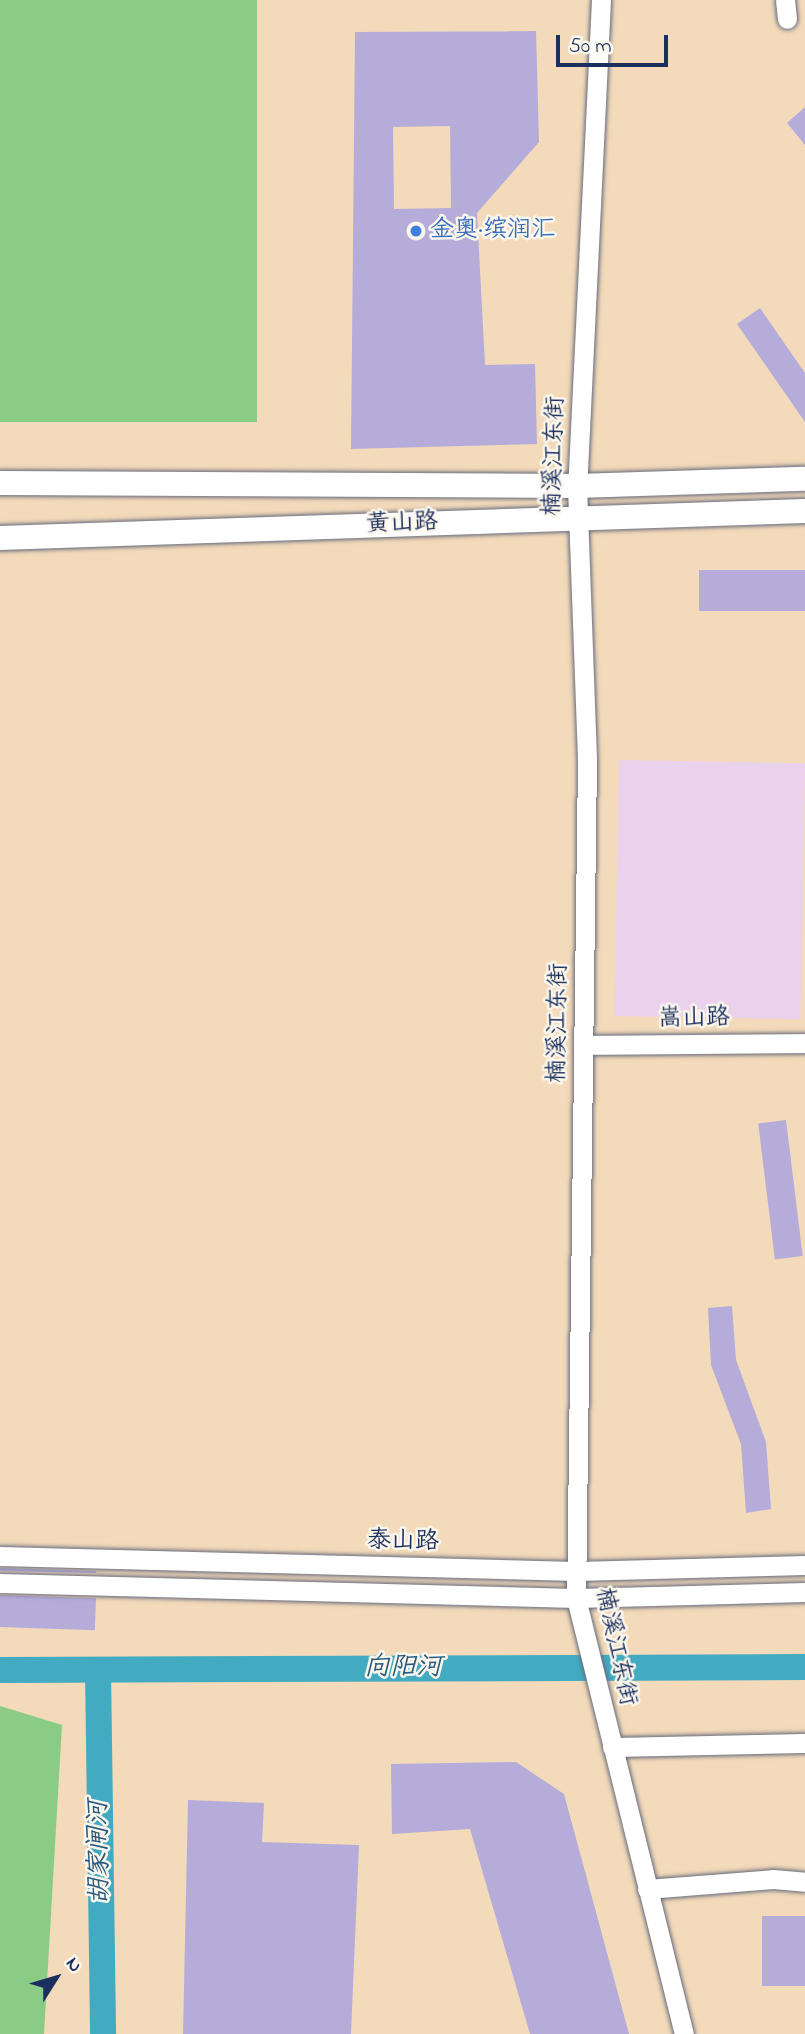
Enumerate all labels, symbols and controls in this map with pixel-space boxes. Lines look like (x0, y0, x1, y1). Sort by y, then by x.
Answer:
scale bar (560, 21, 672, 65)
text: 50 m (569, 32, 612, 62)
place label: 金奥·缤润汇 (430, 217, 555, 245)
marker: 金奥·缤润汇 (408, 223, 424, 239)
street label: 楠溪江东街 (539, 396, 571, 516)
street label: 黄山路 (366, 508, 438, 540)
street label: 楠溪江东街 (544, 963, 574, 1083)
street label: 嵩山路 (658, 1004, 730, 1034)
street label: 泰山路 (367, 1527, 439, 1557)
street label: 楠溪江东街 (588, 1585, 642, 1709)
water label: 向阳河 (364, 1653, 442, 1685)
water label: 胡家闸河 (84, 1800, 118, 1904)
north arrow (21, 1943, 91, 2013)
text: N (59, 1952, 88, 1978)

